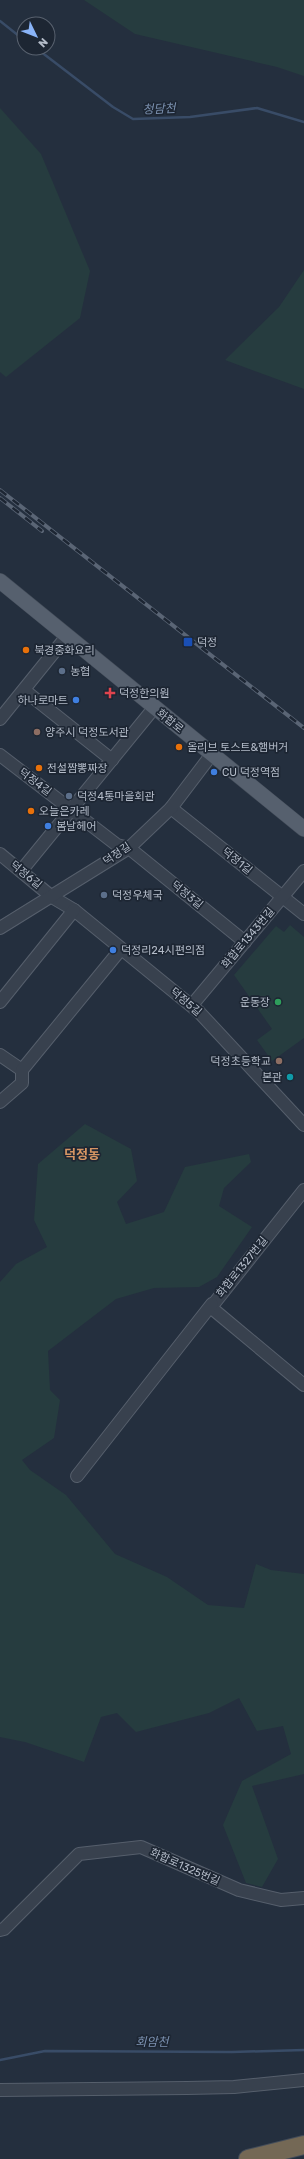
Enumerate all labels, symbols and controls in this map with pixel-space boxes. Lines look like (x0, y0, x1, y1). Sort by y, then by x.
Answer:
north arrow (16, 16, 56, 56)
text: N (35, 35, 50, 50)
water label: 청담천 (142, 101, 178, 117)
marker: 덕정 (182, 636, 194, 648)
place label: 덕정 (197, 636, 217, 649)
place label: 북경중화요리 (34, 644, 95, 657)
marker: 북경중화요리 (21, 645, 31, 655)
place label: 농협 (70, 665, 90, 678)
marker: 농협 (57, 666, 67, 676)
marker: 덕정한의원 (104, 687, 116, 699)
place label: 덕정한의원 (119, 687, 170, 700)
place label: 하나로마트 (17, 694, 68, 707)
marker: 하나로마트 (71, 695, 81, 705)
street label: 화합로 (154, 706, 186, 736)
place label: 양주시 덕정도서관 (45, 726, 129, 739)
marker: 양주시 덕정도서관 (32, 727, 42, 737)
place label: 올리브 토스트&햄버거 (187, 741, 288, 754)
marker: 올리브 토스트&햄버거 (174, 742, 184, 752)
place label: 전설짬뽕짜장 (47, 762, 108, 775)
marker: 전설짬뽕짜장 (34, 763, 44, 773)
street label: 덕정4길 (16, 766, 54, 798)
place label: CU 덕정역점 (222, 766, 280, 779)
marker: CU 덕정역점 (209, 767, 219, 777)
place label: 덕정4통마을회관 (77, 790, 155, 803)
marker: 덕정4통마을회관 (64, 791, 74, 801)
place label: 오늘은카레 (39, 805, 90, 818)
marker: 오늘은카레 (26, 806, 36, 816)
place label: 봄날헤어 (56, 820, 96, 833)
marker: 봄날헤어 (43, 821, 53, 831)
street label: 덕정길 (101, 840, 133, 868)
street label: 덕정1길 (219, 845, 255, 877)
street label: 덕정6길 (8, 858, 44, 892)
street label: 덕정3길 (169, 878, 205, 912)
place label: 덕정우체국 (112, 889, 163, 902)
marker: 덕정우체국 (99, 890, 109, 900)
street label: 화합로1343번길 (219, 905, 277, 971)
place label: 덕정리24시편의점 (121, 944, 205, 957)
marker: 덕정리24시편의점 (108, 945, 118, 955)
street label: 덕정5길 (168, 985, 204, 1019)
place label: 운동장 (240, 996, 270, 1009)
marker: 운동장 (273, 997, 283, 1007)
place label: 덕정초등학교 (210, 1055, 271, 1068)
marker: 덕정초등학교 (274, 1056, 284, 1066)
place label: 본관 (262, 1071, 282, 1084)
marker: 본관 (285, 1072, 295, 1082)
district label: 덕정동 (64, 1147, 100, 1162)
street label: 화합로1327번길 (214, 1234, 270, 1300)
street label: 화합로1325번길 (148, 1846, 222, 1888)
water label: 회암천 (135, 2035, 171, 2049)

